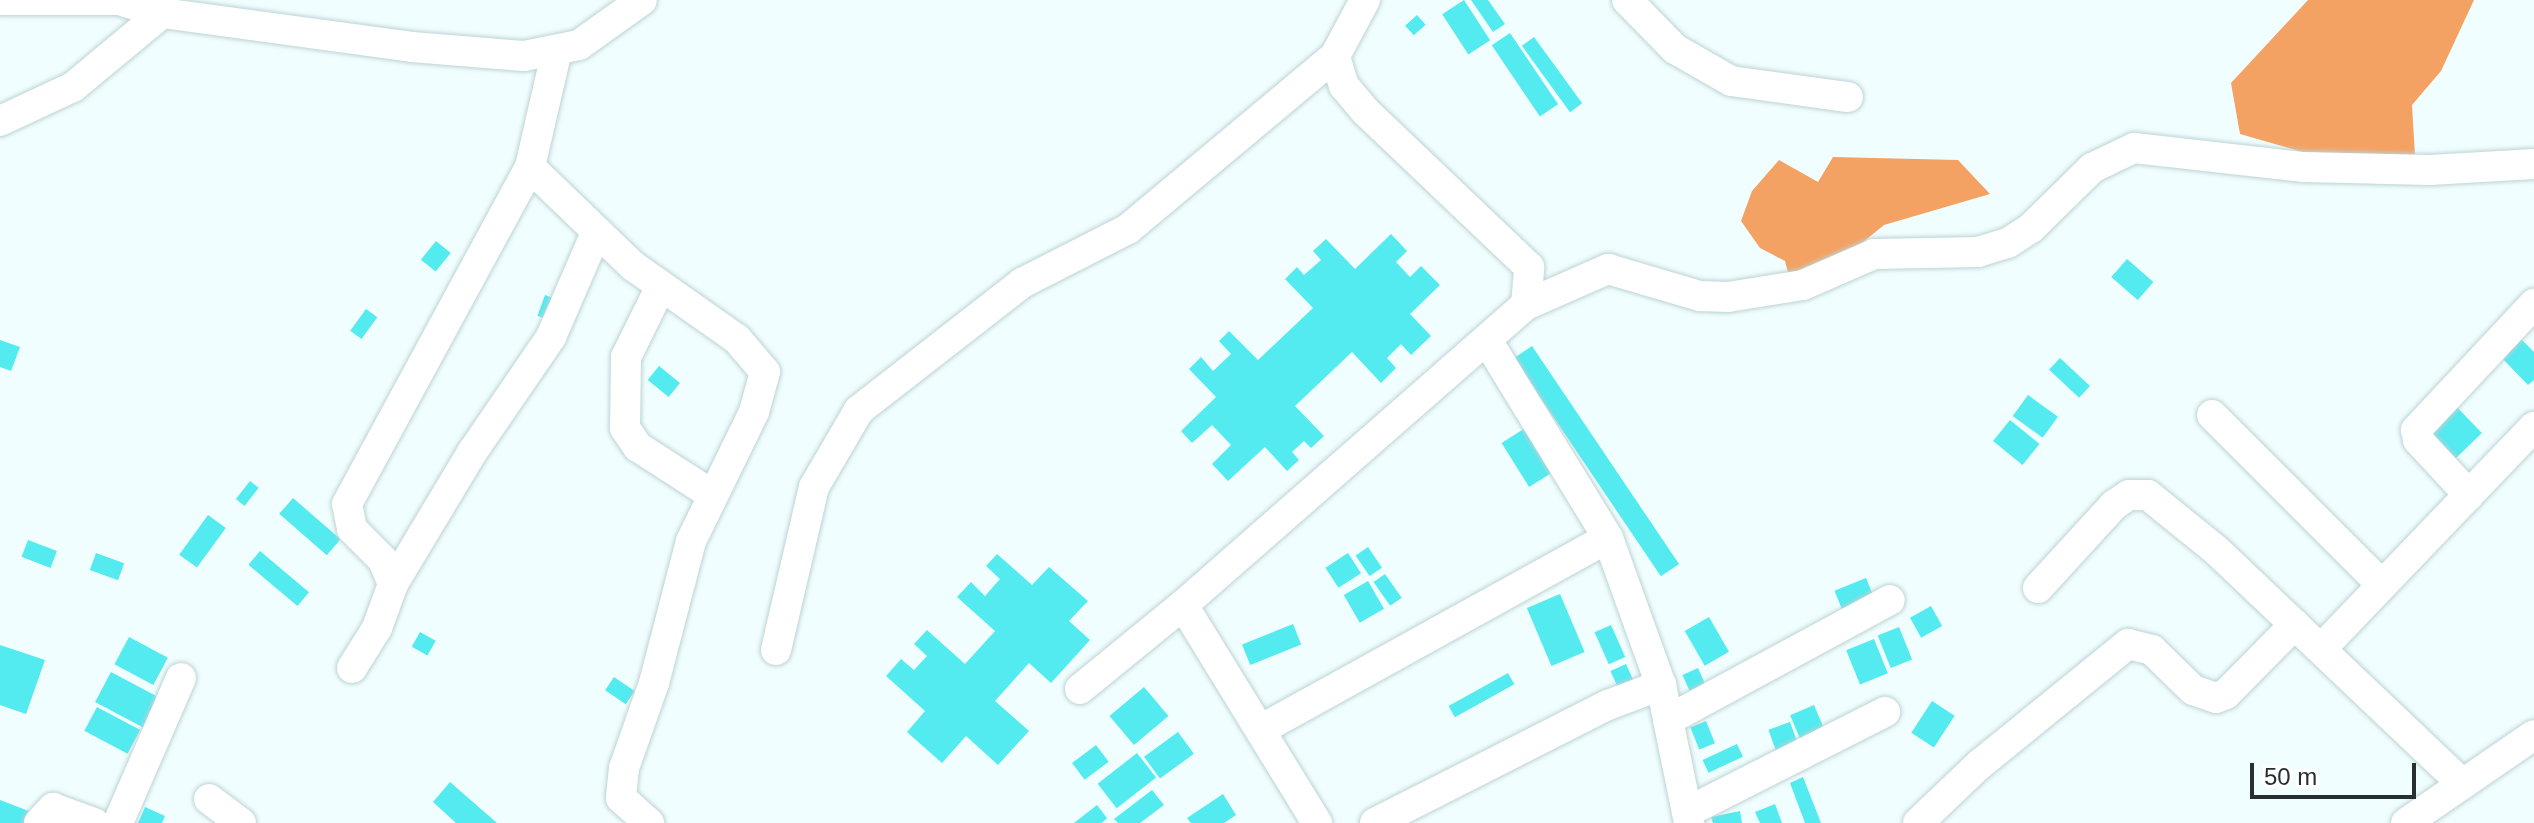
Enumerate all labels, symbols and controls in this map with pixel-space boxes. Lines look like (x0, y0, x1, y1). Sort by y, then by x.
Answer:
scale bar (2254, 747, 2420, 797)
text: 50 m (2264, 763, 2317, 790)

